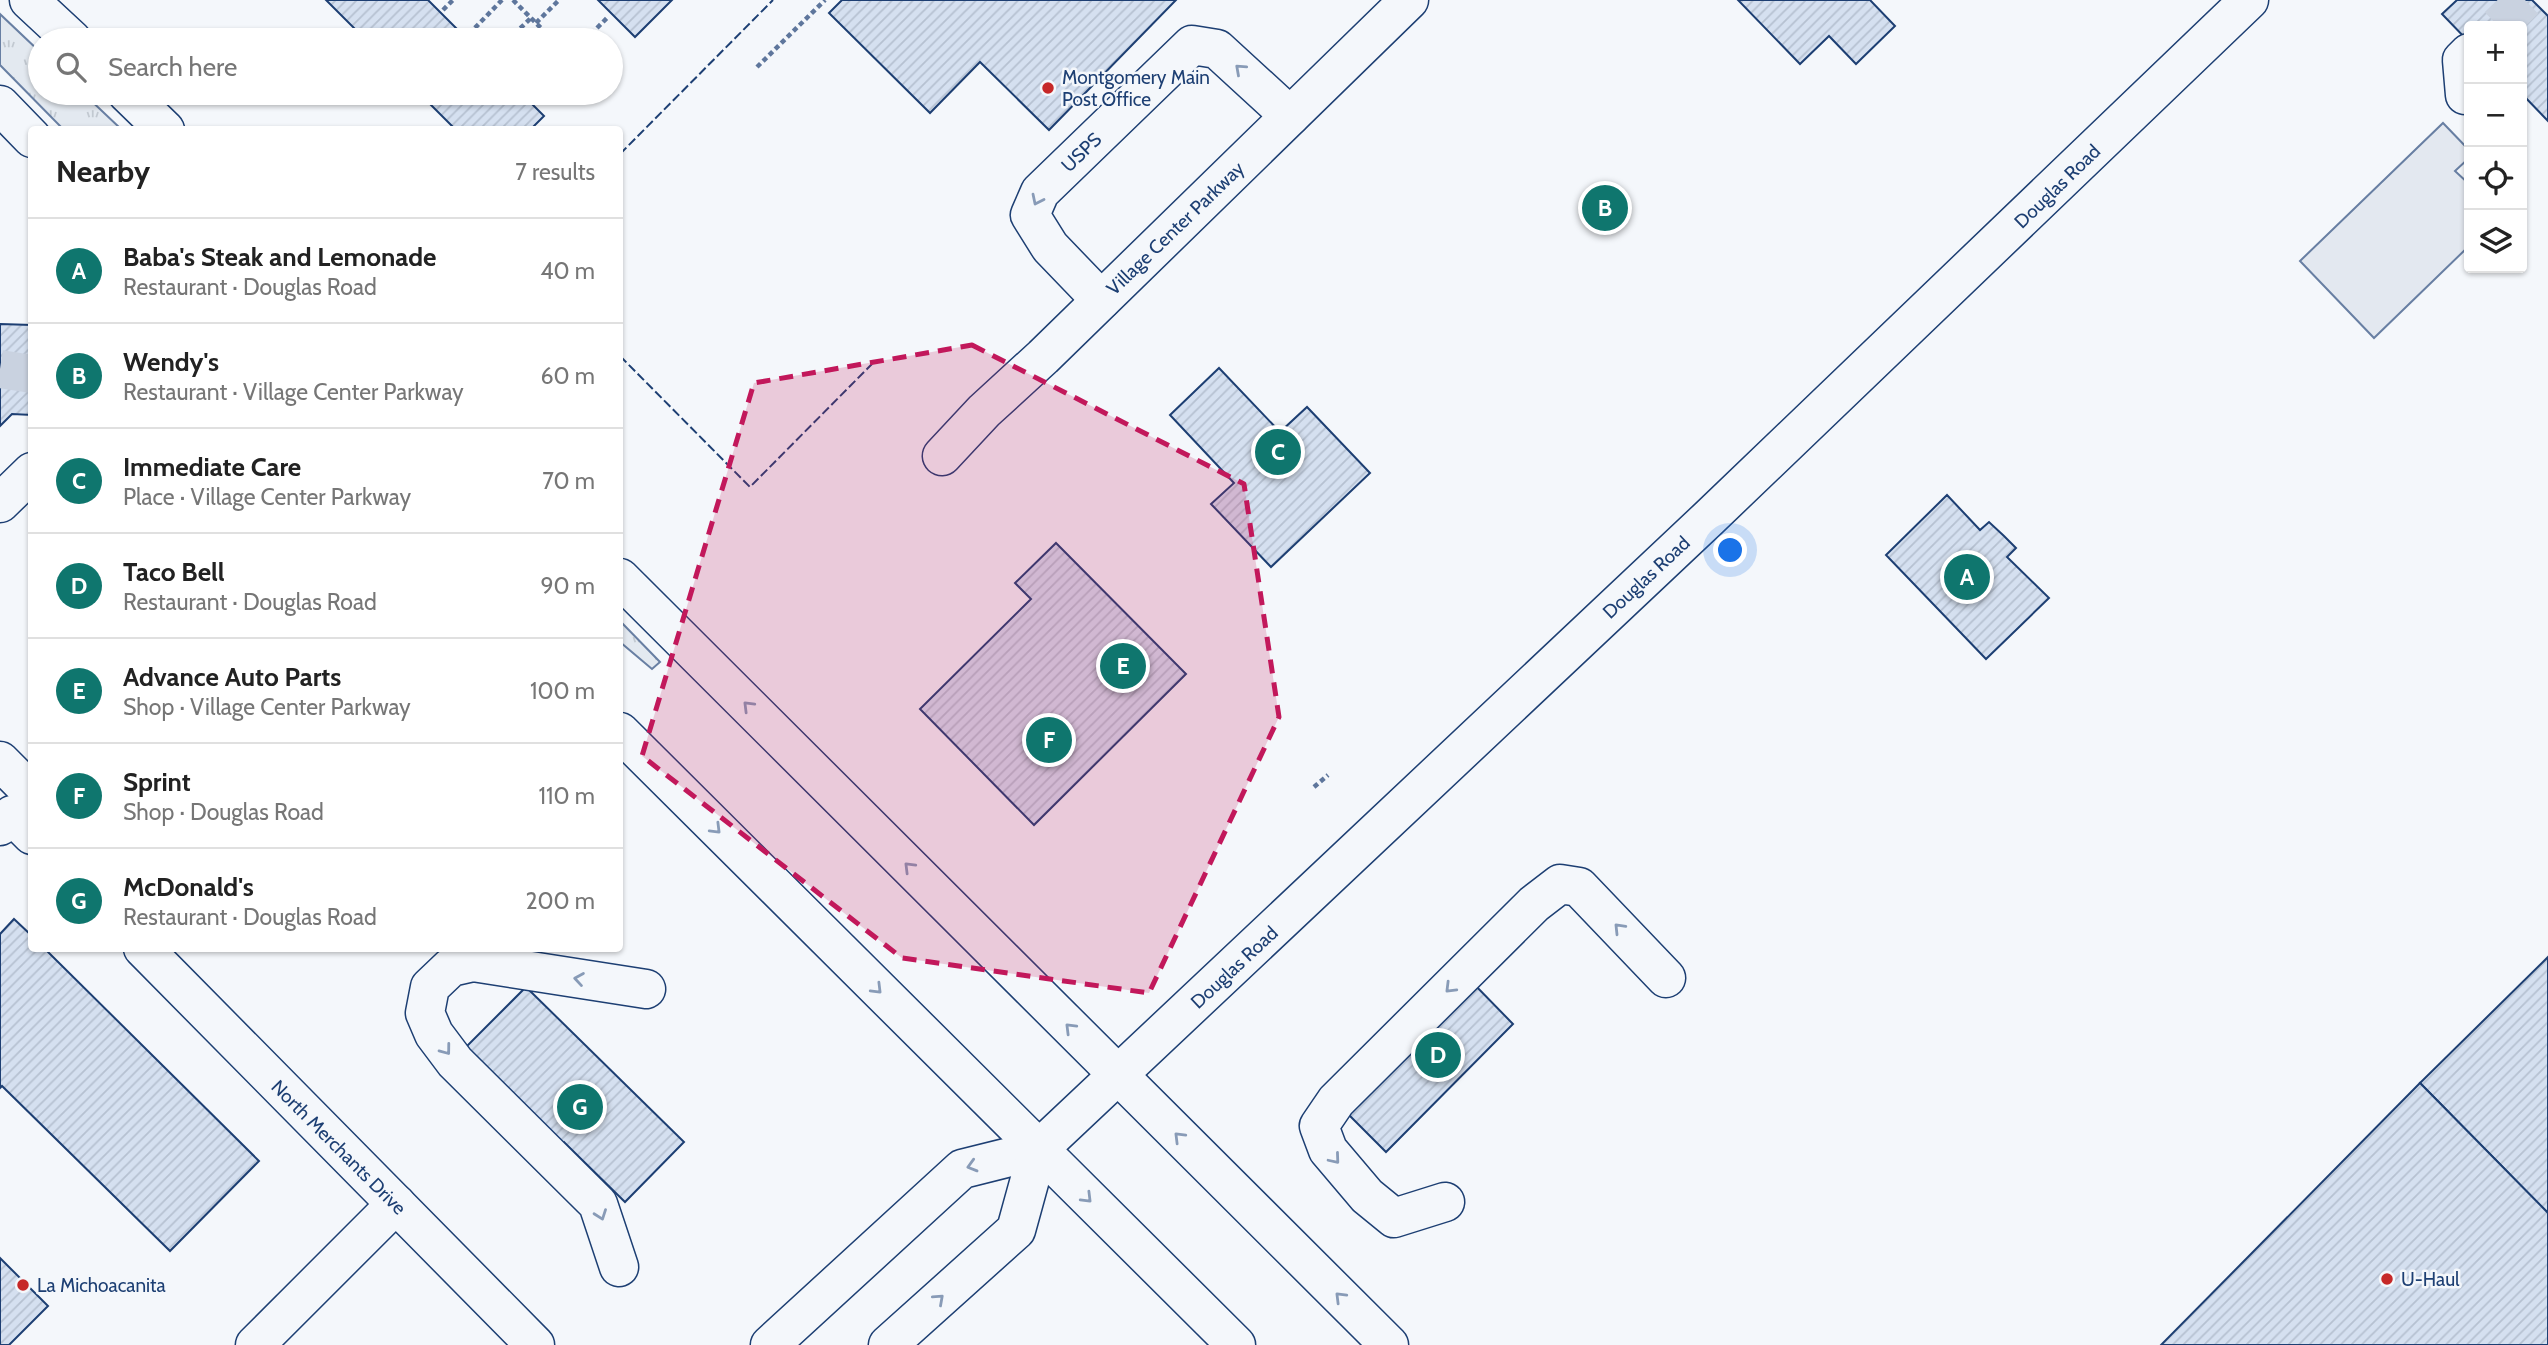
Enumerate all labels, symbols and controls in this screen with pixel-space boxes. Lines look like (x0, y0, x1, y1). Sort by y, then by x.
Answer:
map controls (2464, 21, 2527, 273)
button: + (2464, 21, 2527, 84)
search box (28, 28, 623, 105)
icon: search (52, 48, 90, 86)
text: Search here (108, 51, 237, 83)
one-way arrow (1235, 65, 1248, 77)
place label: Montgomery Main Post Office (1062, 66, 1210, 111)
marker: Montgomery Main Post Office (1040, 80, 1056, 96)
button: − (2464, 84, 2527, 147)
street label: USPS (1057, 128, 1106, 177)
street label: Douglas Road (2010, 140, 2105, 233)
button: locate (2464, 147, 2527, 210)
text: Nearby (56, 153, 150, 190)
street label: Village Center Parkway (1102, 157, 1249, 300)
text: 7 results (515, 158, 595, 186)
pin: B (1582, 182, 1628, 234)
one-way arrow (1031, 193, 1045, 205)
button: layers (2464, 210, 2527, 273)
text: Baba's Steak and Lemonade (123, 241, 437, 273)
text: A (72, 257, 86, 285)
text: 40 m (540, 257, 595, 285)
text: Restaurant · Douglas Road (123, 273, 377, 301)
text: Wendy's (123, 346, 219, 378)
text: B (72, 362, 86, 390)
text: 60 m (541, 362, 595, 390)
text: Restaurant · Village Center Parkway (123, 378, 464, 406)
pin: C (1255, 426, 1301, 478)
text: Immediate Care (123, 451, 301, 483)
text: C (72, 467, 86, 495)
text: 70 m (542, 467, 595, 495)
text: Place · Village Center Parkway (123, 483, 411, 511)
street label: Douglas Road (1598, 531, 1695, 623)
your location (1713, 533, 1747, 567)
pin: A (1944, 551, 1990, 603)
text: Taco Bell (123, 556, 225, 588)
text: D (71, 572, 87, 600)
text: 90 m (541, 572, 595, 600)
text: Restaurant · Douglas Road (123, 588, 377, 616)
pin: E (1100, 640, 1146, 692)
text: Advance Auto Parts (123, 661, 341, 693)
text: E (72, 677, 86, 705)
text: 100 m (530, 677, 595, 705)
text: Shop · Village Center Parkway (123, 693, 411, 721)
one-way arrow (743, 702, 756, 715)
pin: F (1026, 714, 1072, 766)
text: Sprint (123, 766, 191, 798)
text: F (73, 782, 85, 810)
text: 110 m (539, 782, 595, 810)
text: Shop · Douglas Road (123, 798, 324, 826)
one-way arrow (708, 820, 721, 833)
one-way arrow (904, 863, 917, 876)
text: McDonald's (123, 871, 254, 903)
text: G (71, 887, 87, 915)
text: 200 m (525, 887, 595, 915)
text: Restaurant · Douglas Road (123, 903, 377, 931)
street label: Douglas Road (1186, 921, 1283, 1013)
one-way arrow (1614, 923, 1627, 936)
one-way arrow (573, 971, 584, 986)
one-way arrow (1446, 980, 1458, 992)
one-way arrow (869, 981, 882, 994)
one-way arrow (1065, 1024, 1078, 1037)
pin: D (1415, 1029, 1461, 1081)
one-way arrow (438, 1042, 450, 1055)
street label: North Merchants Drive (267, 1075, 411, 1220)
pin: G (557, 1081, 603, 1133)
one-way arrow (1174, 1132, 1187, 1145)
one-way arrow (1327, 1150, 1339, 1163)
one-way arrow (967, 1158, 979, 1173)
one-way arrow (1079, 1189, 1092, 1202)
one-way arrow (593, 1208, 607, 1220)
place label: U-Haul (2401, 1268, 2460, 1291)
marker: U-Haul (2379, 1271, 2395, 1287)
place label: La Michoacanita (37, 1274, 166, 1297)
marker: La Michoacanita (15, 1277, 31, 1293)
one-way arrow (1336, 1293, 1348, 1305)
one-way arrow (931, 1295, 944, 1307)

